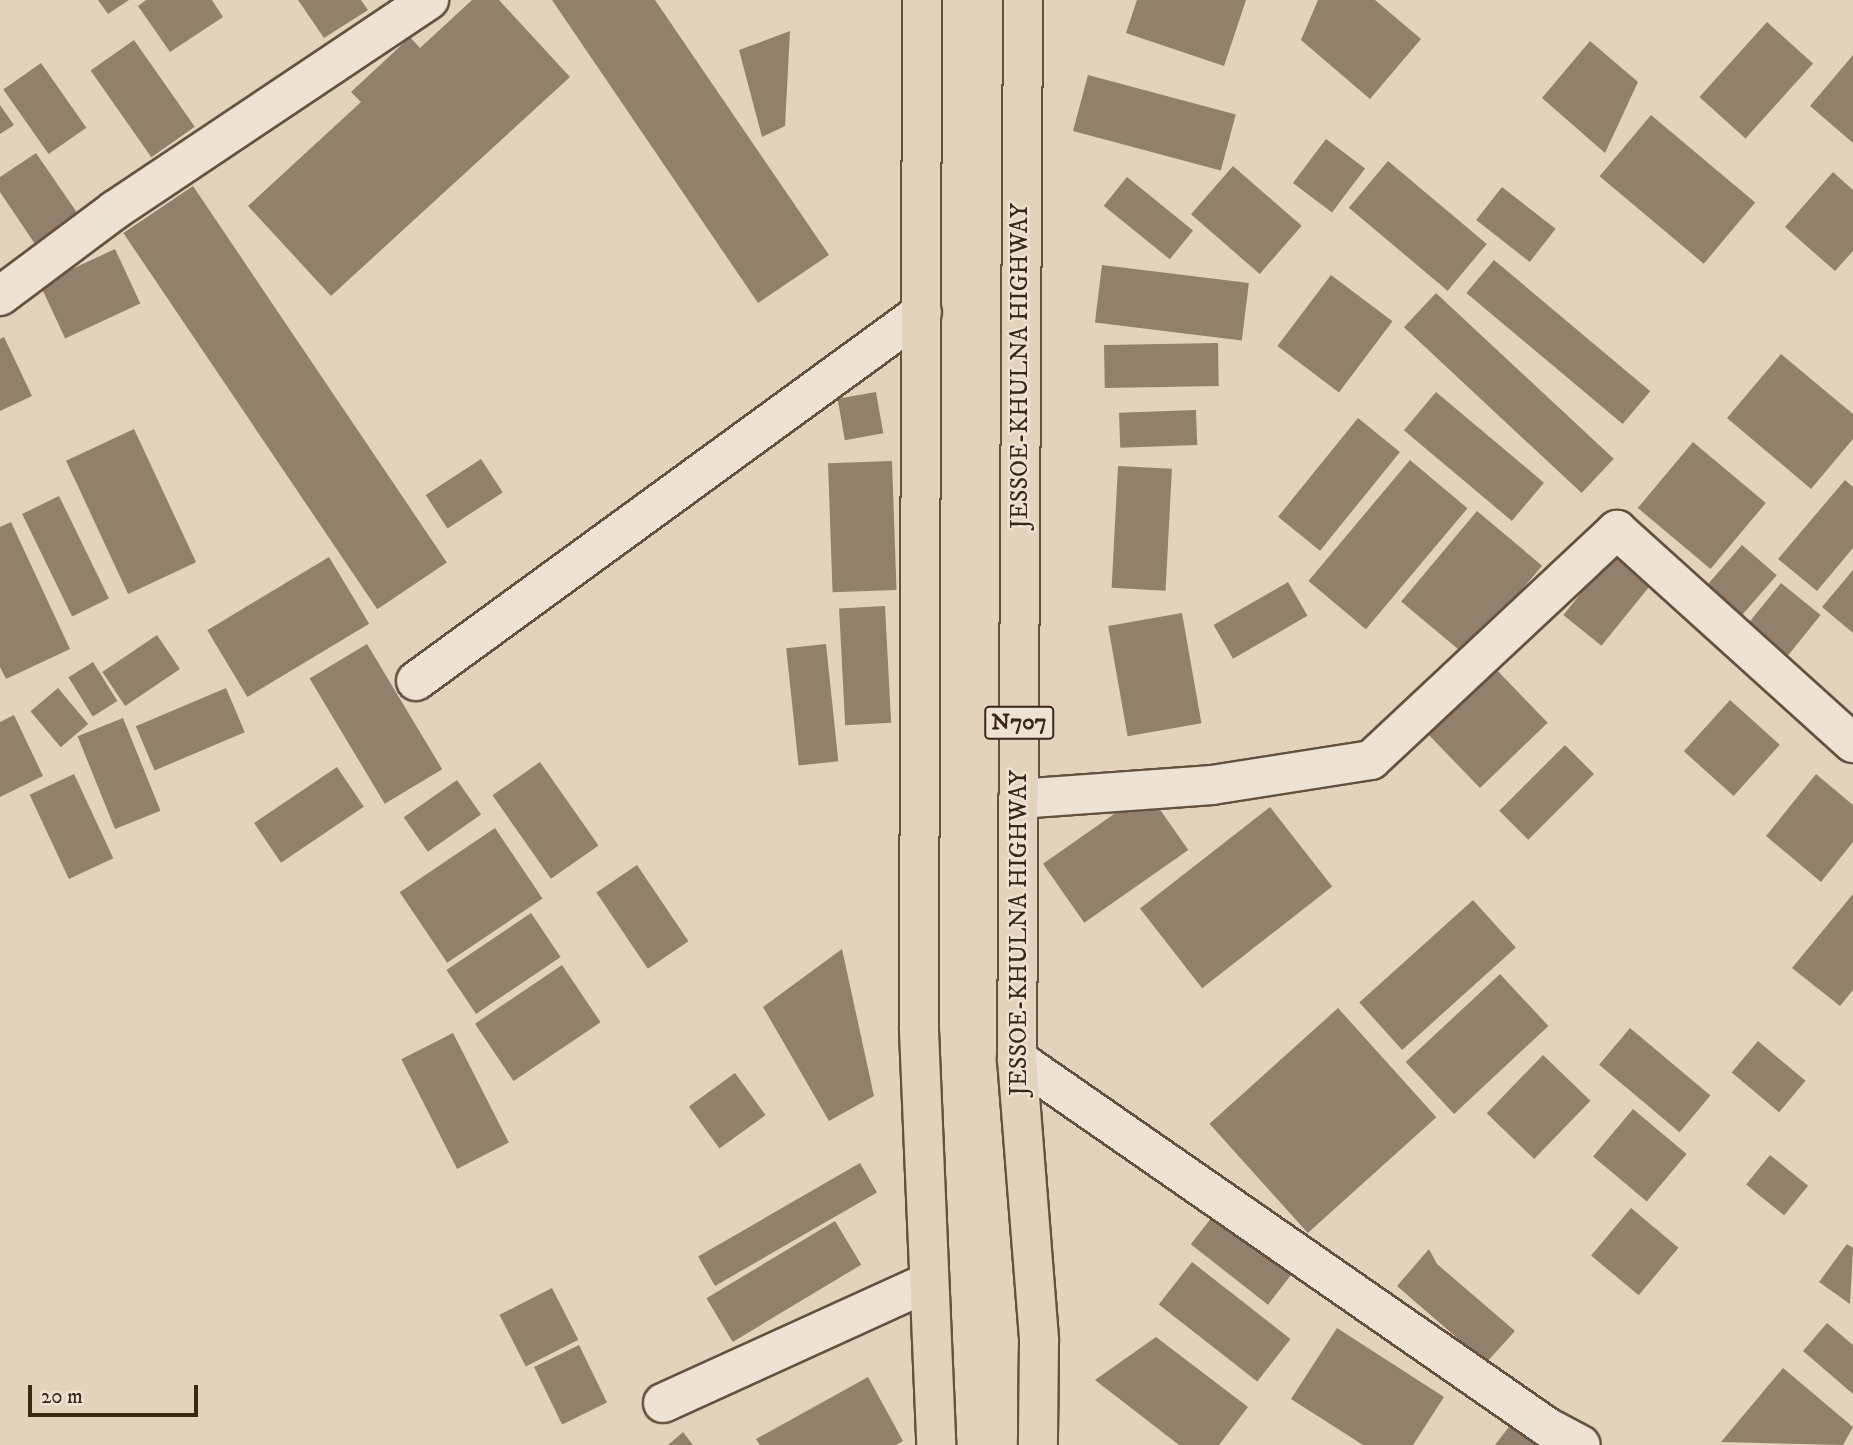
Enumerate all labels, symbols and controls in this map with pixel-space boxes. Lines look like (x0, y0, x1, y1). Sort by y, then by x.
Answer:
street label: JESSOE-KHULNA HIGHWAY (1007, 203, 1035, 529)
road number: N707 (984, 704, 1054, 743)
street label: JESSOE-KHULNA HIGHWAY (1006, 770, 1034, 1096)
scale bar (32, 1372, 201, 1416)
text: 20 m (41, 1384, 83, 1410)

